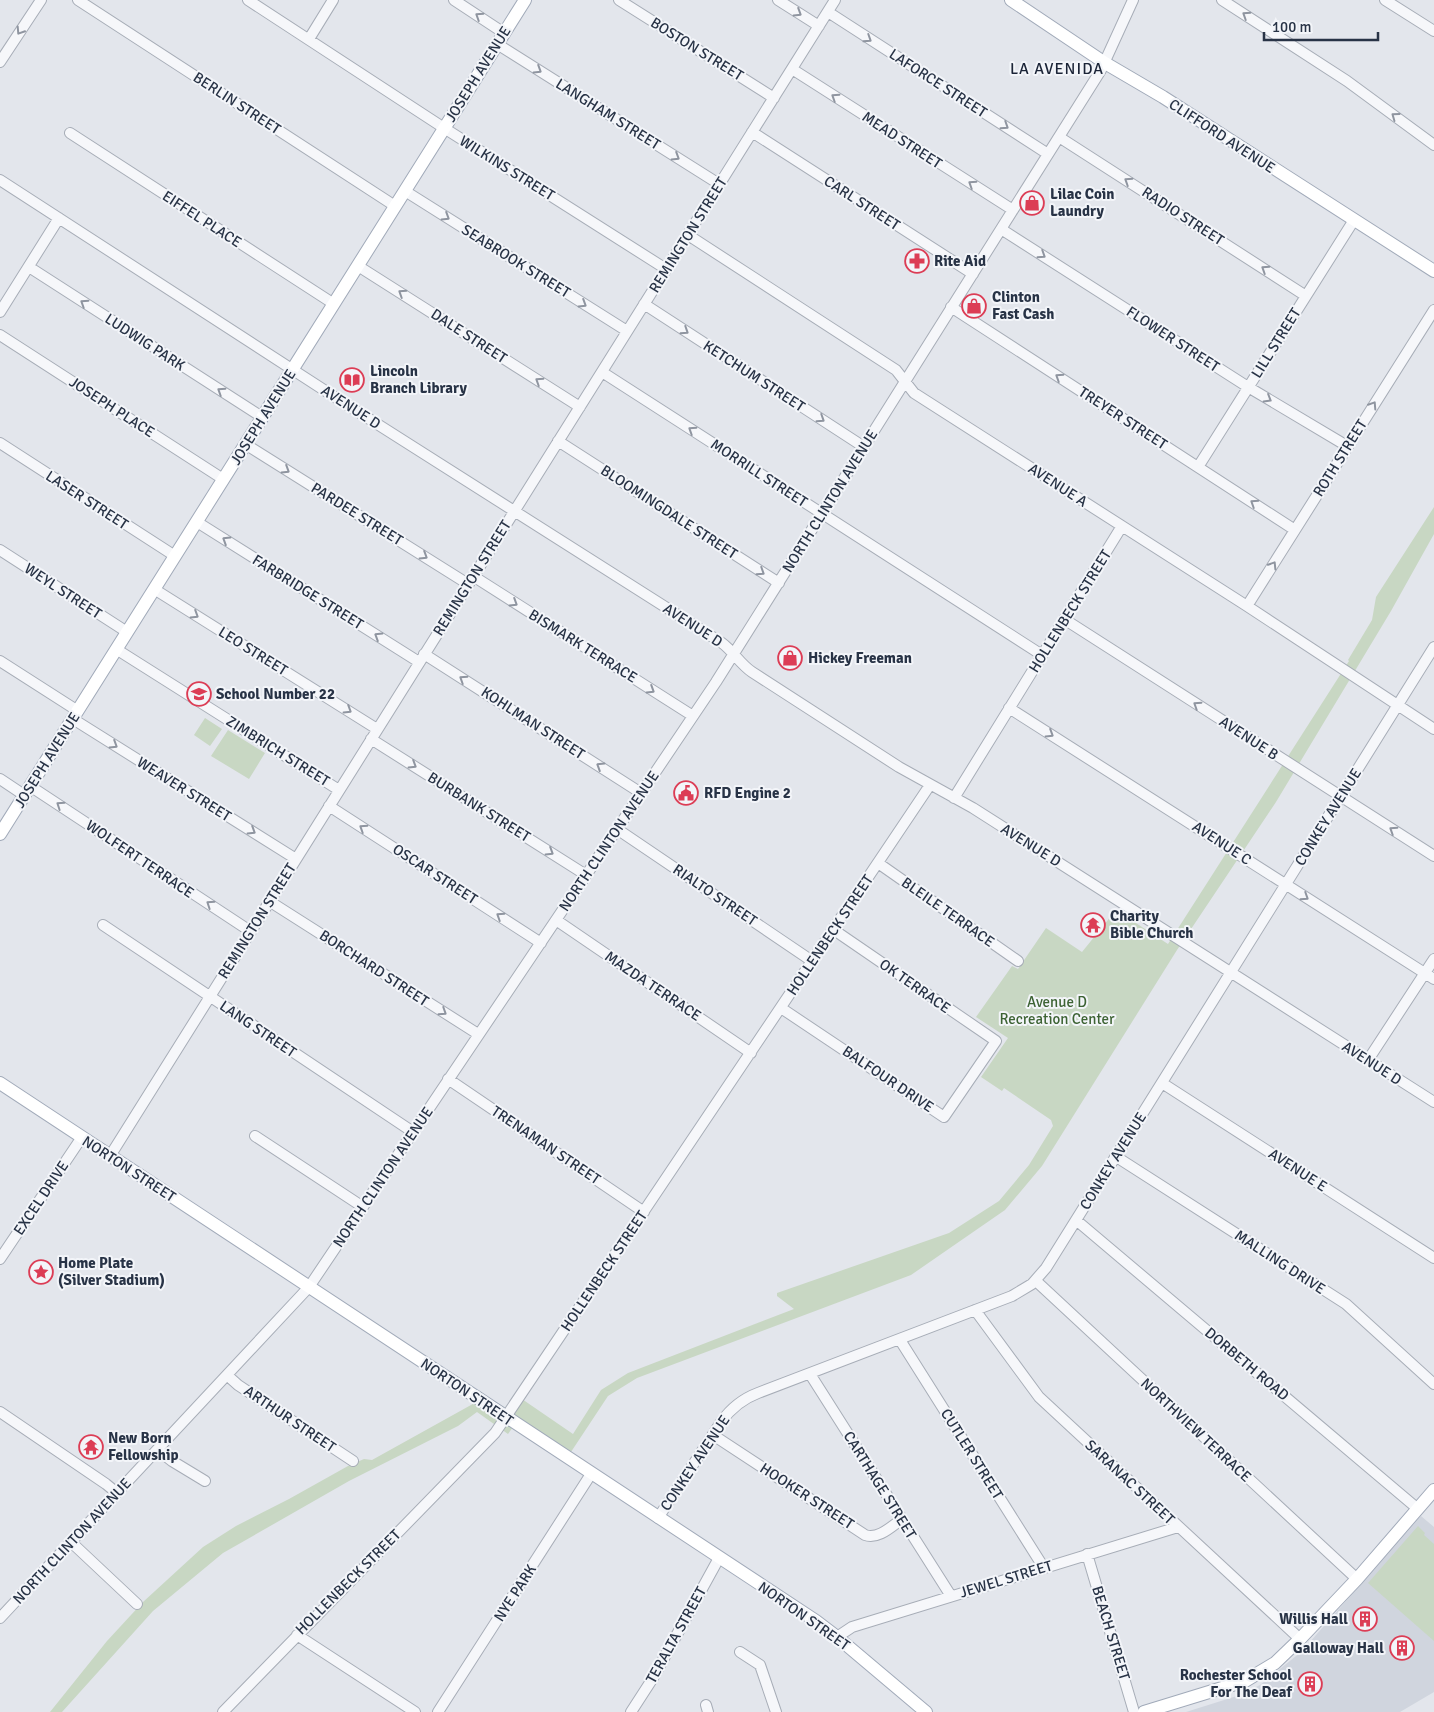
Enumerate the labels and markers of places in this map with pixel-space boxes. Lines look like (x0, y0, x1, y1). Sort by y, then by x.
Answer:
place label: Lilac Coin Laundry (1050, 185, 1114, 220)
shop icon: Lilac Coin Laundry (1019, 190, 1045, 216)
pharmacy icon: Rite Aid (904, 248, 930, 274)
place label: Rite Aid (934, 252, 986, 270)
place label: Clinton Fast Cash (992, 288, 1054, 323)
shop icon: Clinton Fast Cash (961, 293, 987, 319)
place label: Lincoln Branch Library (370, 362, 467, 397)
library icon: Lincoln Branch Library (339, 367, 365, 393)
shop icon: Hickey Freeman (777, 645, 803, 671)
place label: Hickey Freeman (808, 649, 912, 667)
school or university icon: School Number 22 (186, 681, 212, 707)
place label: School Number 22 (216, 685, 335, 703)
public building icon: RFD Engine 2 (673, 780, 699, 806)
place label: RFD Engine 2 (704, 784, 791, 802)
place label: Charity Bible Church (1110, 907, 1194, 942)
temple icon: Charity Bible Church (1080, 912, 1106, 938)
place label: Home Plate (Silver Stadium) (58, 1254, 165, 1289)
place icon: Home Plate (Silver Stadium) (28, 1259, 54, 1285)
place label: New Born Fellowship (108, 1429, 179, 1464)
temple icon: New Born Fellowship (78, 1434, 104, 1460)
building icon: Willis Hall (1352, 1606, 1378, 1632)
place label: Willis Hall (1279, 1610, 1348, 1628)
building icon: Galloway Hall (1389, 1635, 1415, 1661)
place label: Galloway Hall (1293, 1639, 1384, 1657)
place label: Rochester School For The Deaf (1180, 1666, 1294, 1701)
building icon: Rochester School For The Deaf (1297, 1671, 1323, 1697)

